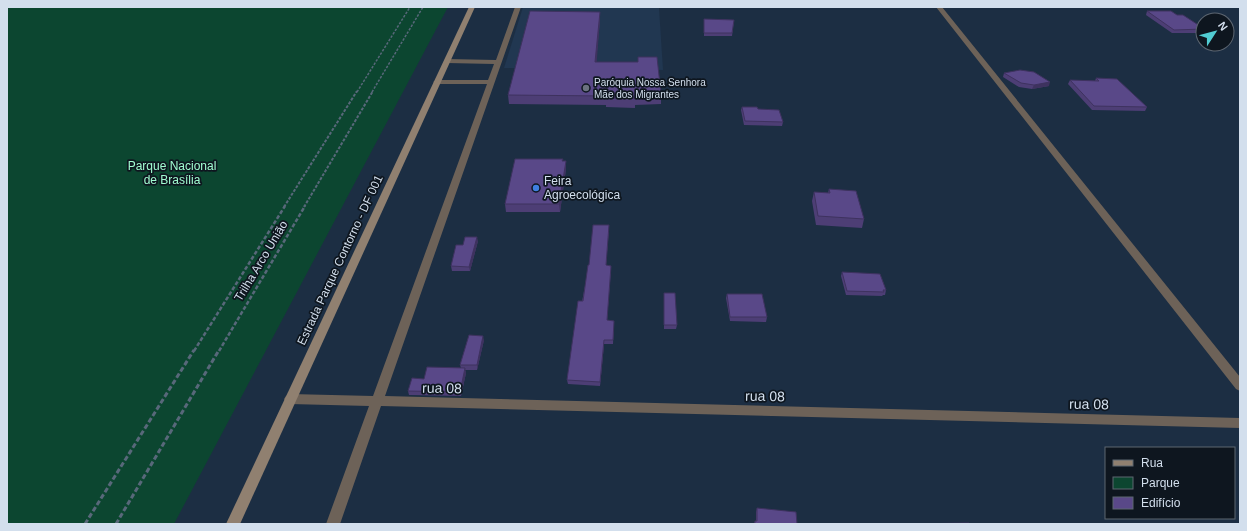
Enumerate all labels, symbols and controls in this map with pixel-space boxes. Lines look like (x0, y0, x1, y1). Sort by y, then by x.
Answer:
north arrow (1195, 12, 1235, 52)
text: N (1216, 19, 1230, 33)
place label: Paróquia Nossa Senhora Mãe dos Migrantes (594, 77, 706, 100)
marker: Paróquia Nossa Senhora Mãe dos Migrantes (581, 83, 591, 93)
park label: Parque Nacional de Brasília (128, 159, 216, 187)
street label: Estrada Parque Contorno - DF 001 (294, 172, 386, 347)
place label: Feira Agroecológica (544, 174, 620, 202)
marker: Feira Agroecológica (531, 183, 541, 193)
street label: Trilha Arco União (231, 218, 291, 304)
street label: rua 08 (422, 380, 462, 396)
street label: rua 08 (745, 388, 785, 404)
street label: rua 08 (1069, 396, 1109, 412)
legend (1105, 447, 1235, 519)
text: Rua (1141, 456, 1163, 470)
text: Parque (1141, 476, 1180, 490)
text: Edifício (1141, 496, 1181, 510)

